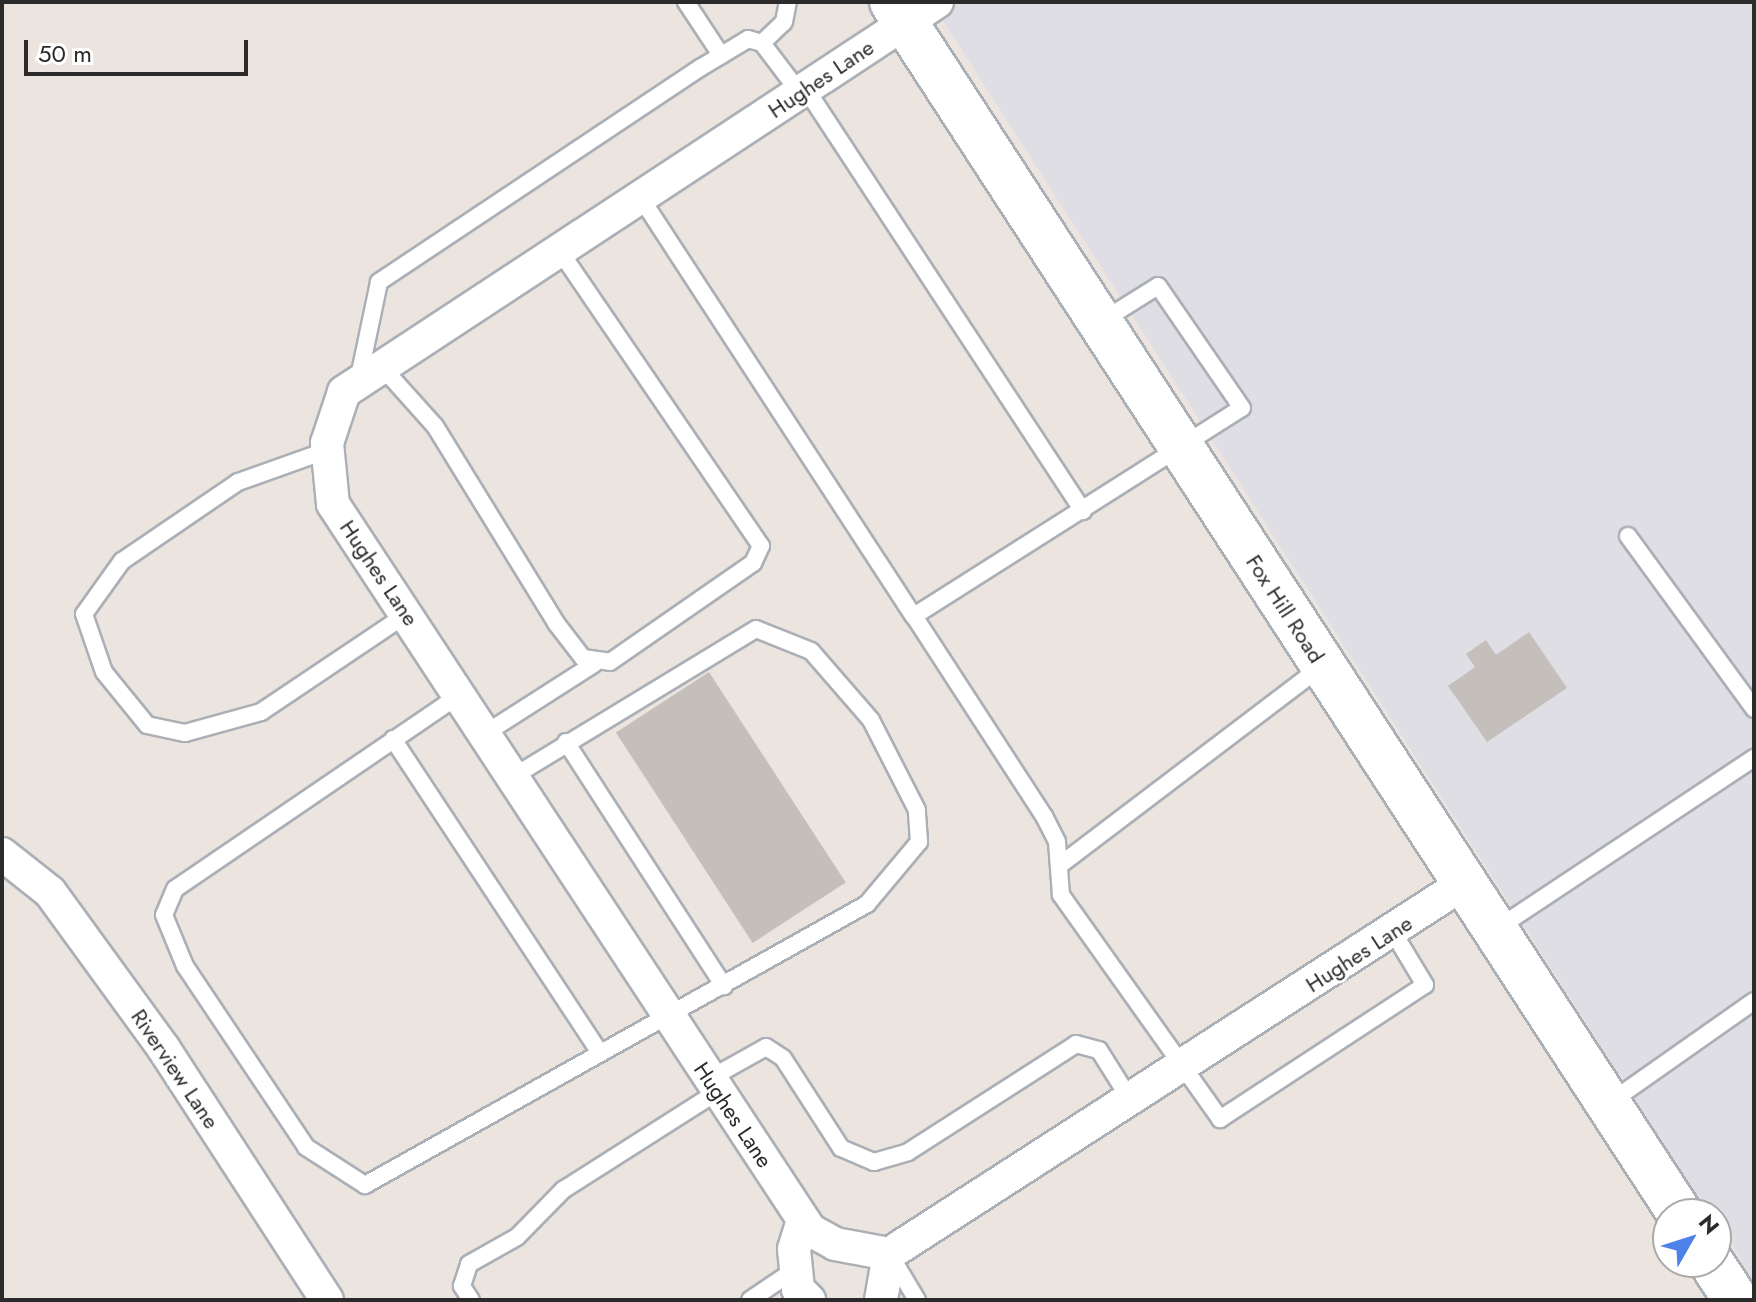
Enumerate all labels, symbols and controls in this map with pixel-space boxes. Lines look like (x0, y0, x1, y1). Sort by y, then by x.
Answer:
scale bar (28, 24, 252, 74)
street label: Hughes Lane (763, 34, 879, 124)
text: 50 m (38, 36, 92, 71)
street label: Hughes Lane (334, 515, 424, 631)
street label: Fox Hill Road (1240, 550, 1330, 668)
street label: Hughes Lane (1301, 910, 1417, 998)
street label: Riverview Lane (125, 1004, 225, 1134)
street label: Hughes Lane (688, 1057, 778, 1173)
north arrow (1652, 1198, 1732, 1278)
text: N (1691, 1207, 1727, 1241)

